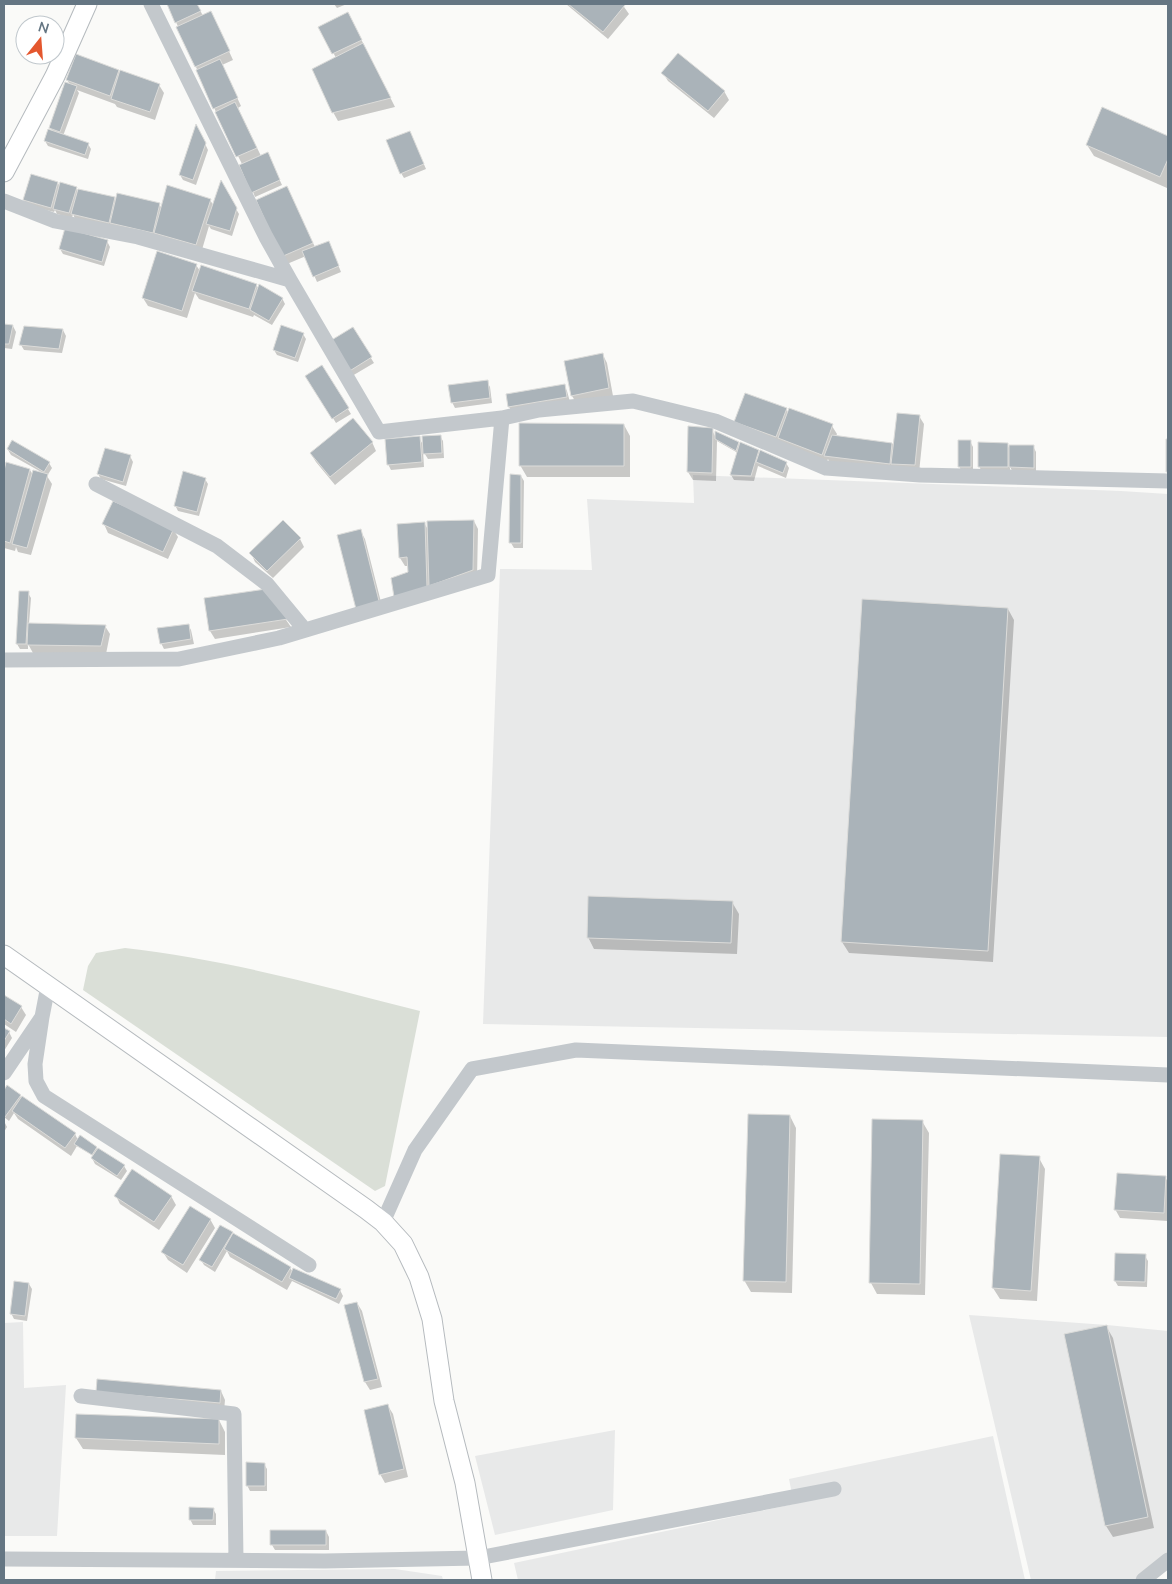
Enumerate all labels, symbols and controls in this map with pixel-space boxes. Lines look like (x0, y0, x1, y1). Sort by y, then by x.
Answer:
north arrow (15, 15, 65, 65)
text: N (36, 17, 51, 39)

